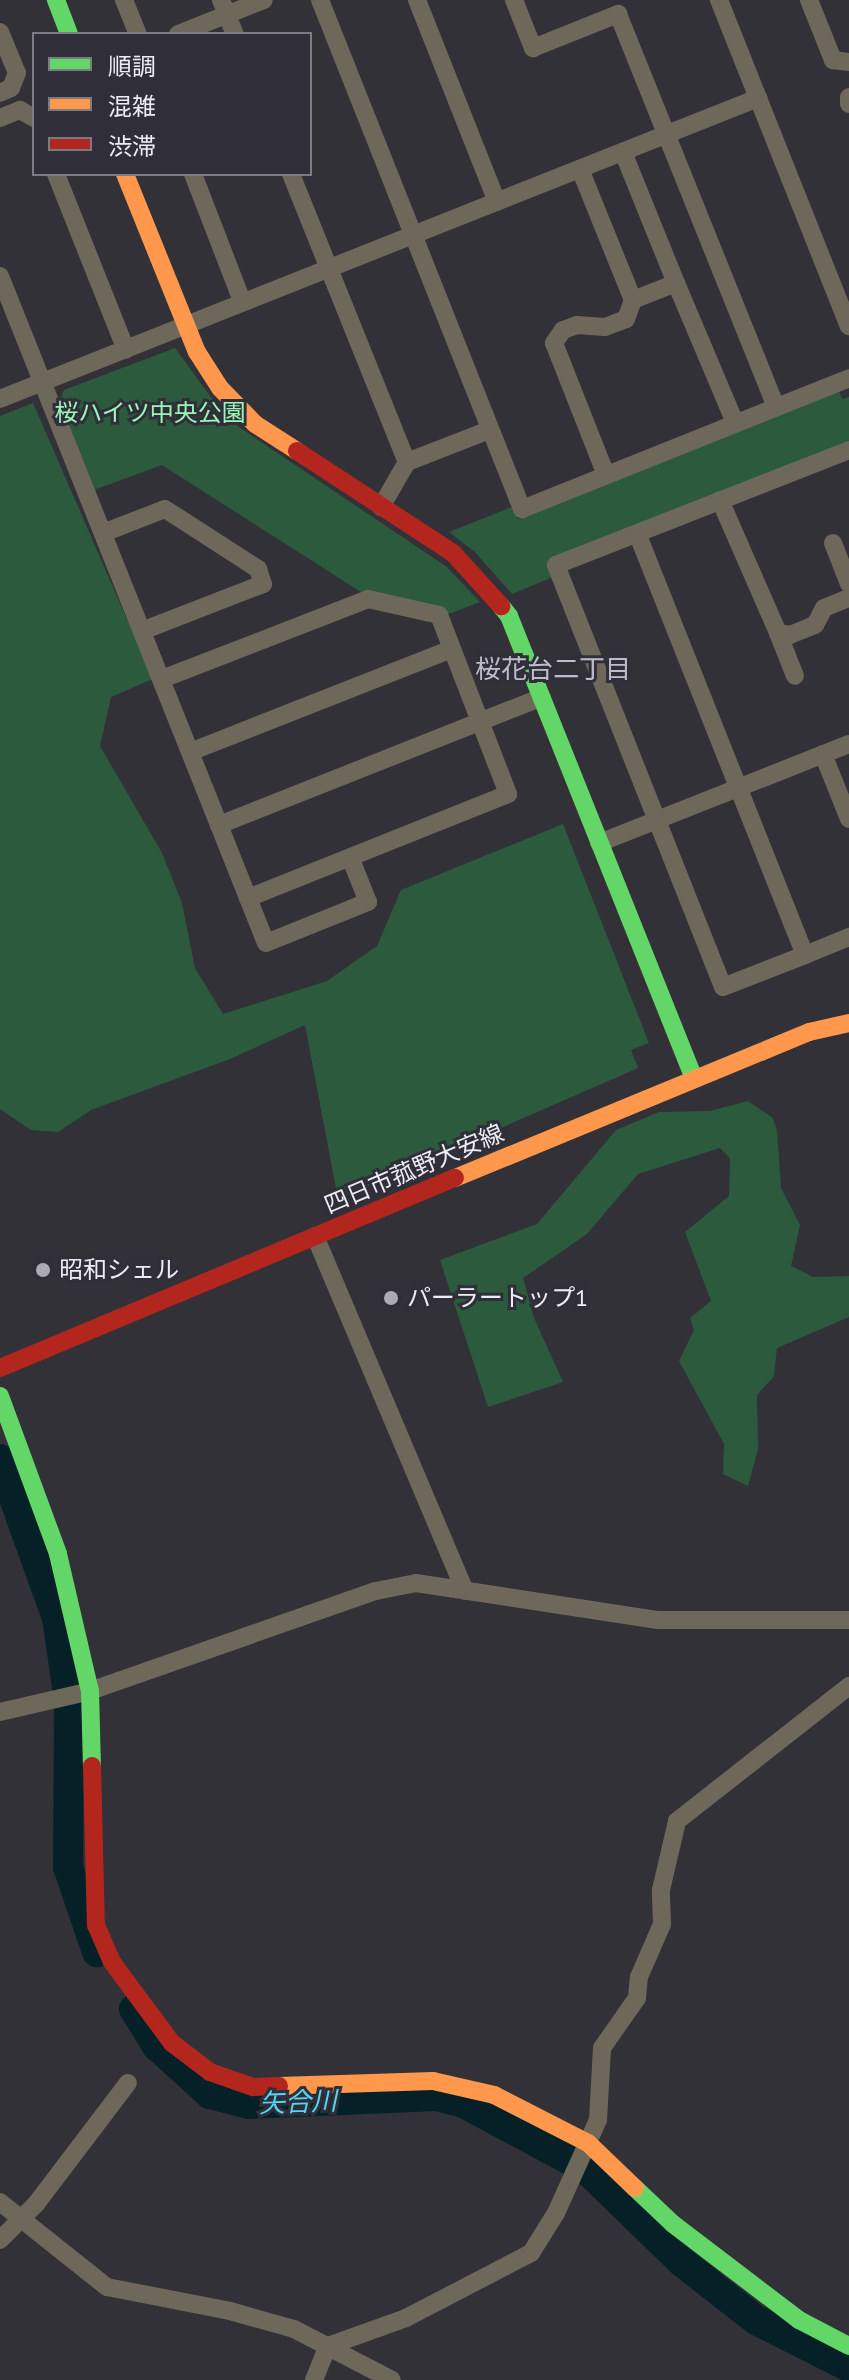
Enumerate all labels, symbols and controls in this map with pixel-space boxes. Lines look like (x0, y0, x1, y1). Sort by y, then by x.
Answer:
legend (32, 32, 312, 176)
text: 順調 (108, 51, 156, 82)
text: 混雑 (108, 91, 156, 122)
text: 渋滞 (108, 131, 156, 162)
park label: 桜ハイツ中央公園 (54, 399, 246, 427)
district label: 桜花台二丁目 (475, 653, 631, 685)
street label: 四日市菰野大安線 (320, 1118, 508, 1220)
place label: 昭和シェル (59, 1256, 179, 1284)
marker: 昭和シェル (34, 1261, 52, 1279)
place label: パーラートップ1 (407, 1284, 588, 1312)
marker: パーラートップ1 (382, 1289, 400, 1307)
water label: 矢合川 (258, 2085, 338, 2119)

